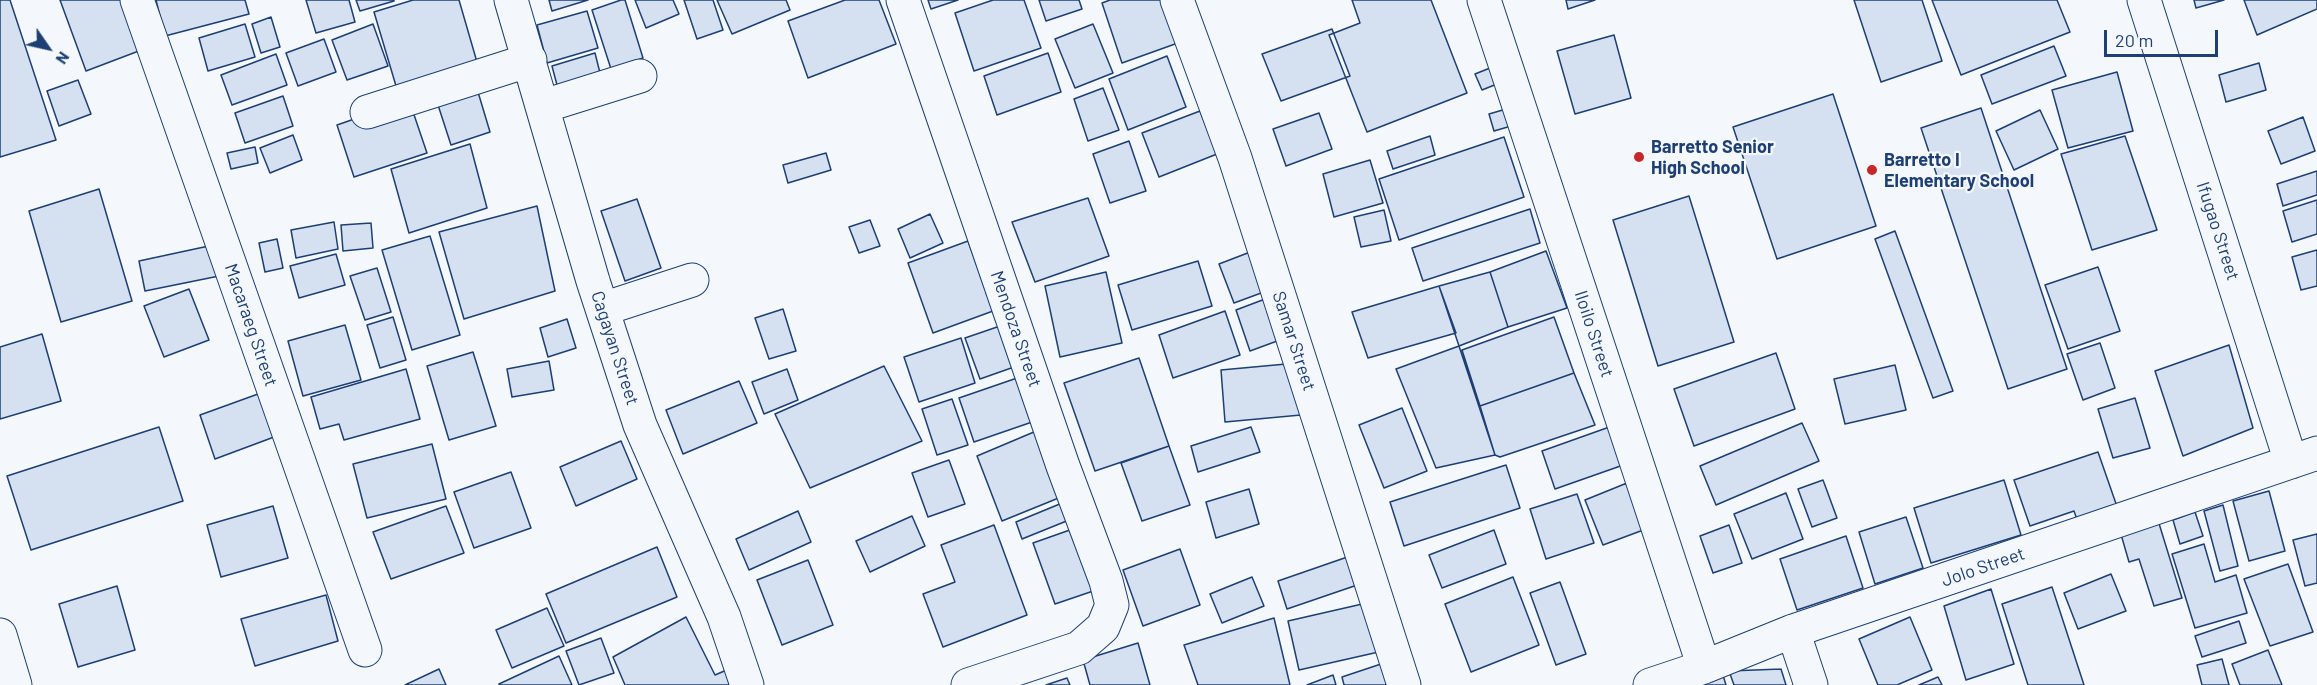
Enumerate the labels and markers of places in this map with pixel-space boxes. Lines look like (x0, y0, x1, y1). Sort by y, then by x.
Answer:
place label: Barretto Senior High School (1651, 136, 1774, 178)
place label: Barretto I Elementary School (1884, 149, 2034, 192)
marker: Barretto Senior High School (1632, 150, 1646, 164)
marker: Barretto I Elementary School (1865, 163, 1879, 177)

